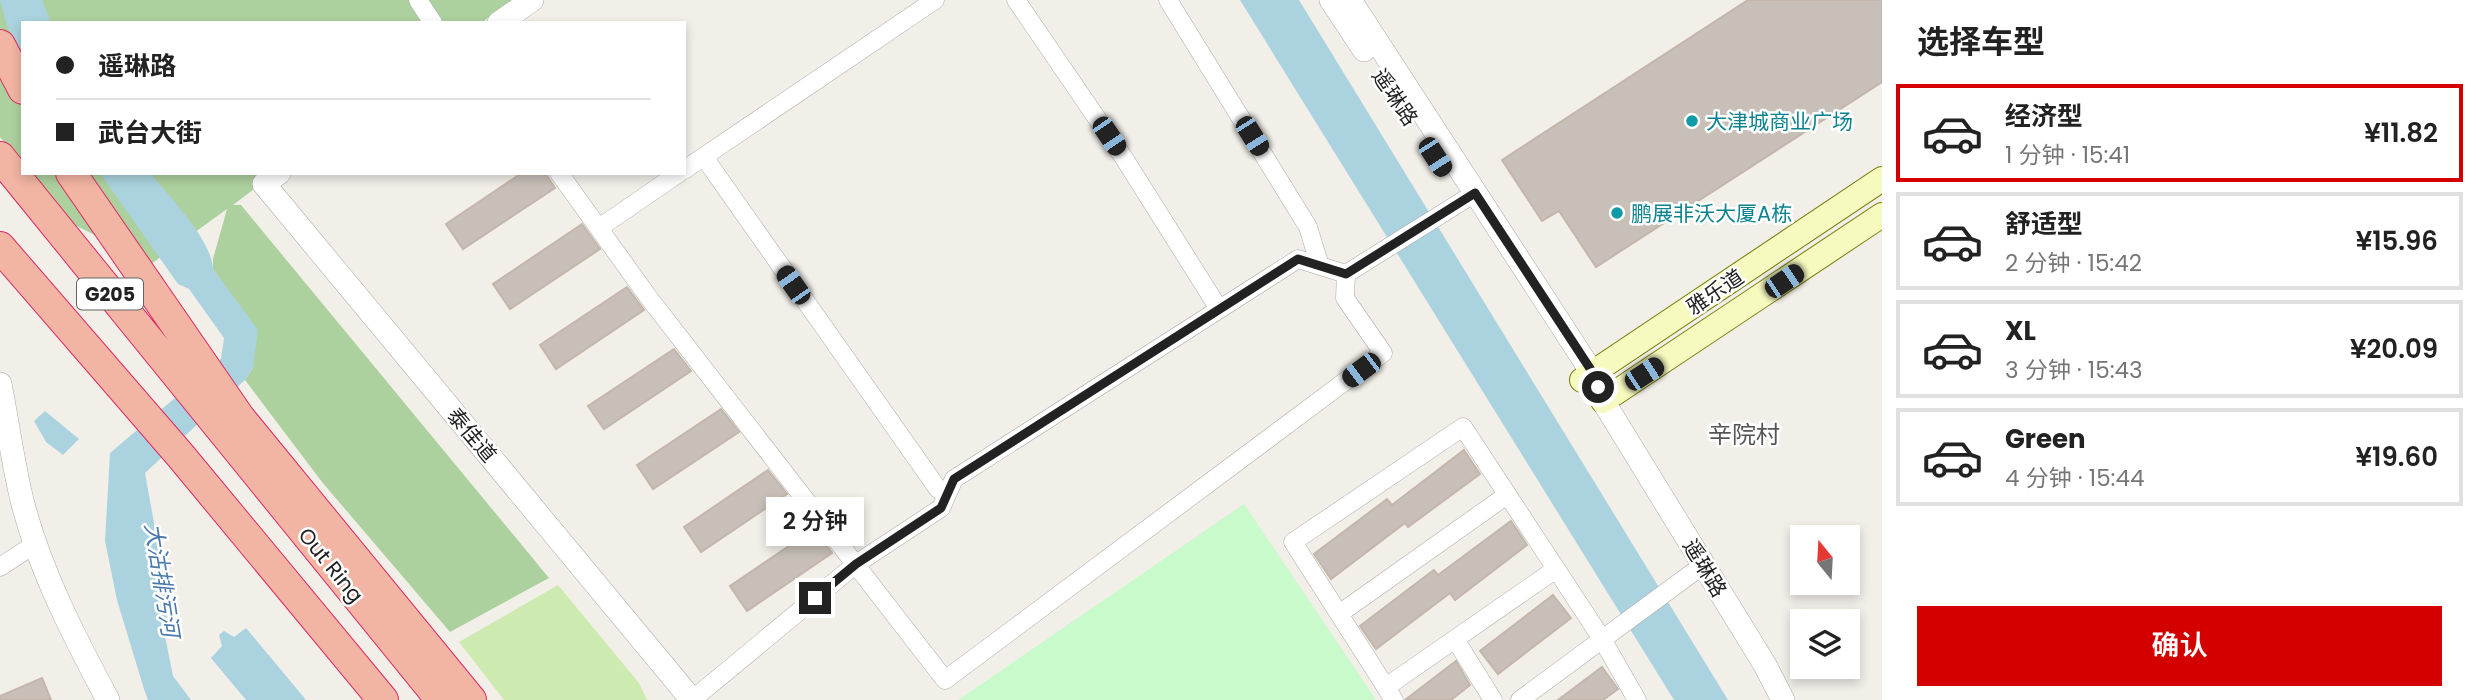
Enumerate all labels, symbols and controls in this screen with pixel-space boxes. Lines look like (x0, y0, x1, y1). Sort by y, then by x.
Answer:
text: 选择车型 (1917, 19, 2045, 64)
text: 遥琳路 (98, 48, 176, 84)
street label: 遥琳路 (1365, 63, 1425, 131)
text: 经济型 (2005, 98, 2083, 134)
icon: car (1921, 102, 1984, 165)
place label: 大津城商业广场 (1706, 107, 1853, 136)
car (1089, 113, 1130, 159)
car (1232, 113, 1273, 159)
marker: 大津城商业广场 (1684, 113, 1700, 129)
text: 武台大街 (98, 115, 202, 151)
text: ¥11.82 (2364, 115, 2438, 151)
car (1415, 134, 1456, 180)
text: 1 分钟 · 15:41 (2005, 139, 2130, 171)
place label: 鹏展非沃大厦A栋 (1631, 199, 1792, 228)
marker: 鹏展非沃大厦A栋 (1609, 205, 1625, 221)
text: 舒适型 (2005, 206, 2083, 242)
icon: car (1921, 210, 1984, 273)
text: ¥15.96 (2356, 223, 2438, 259)
text: 2 分钟 · 15:42 (2005, 247, 2142, 279)
car (1761, 261, 1808, 301)
car (773, 262, 814, 308)
street label: 雅乐道 (1681, 262, 1749, 322)
road number: G205 (77, 278, 143, 310)
text: XL (2005, 313, 2036, 349)
icon: car (1921, 318, 1984, 381)
text: ¥20.09 (2350, 331, 2438, 367)
car (1338, 349, 1385, 391)
car (1621, 354, 1668, 394)
text: 3 分钟 · 15:43 (2005, 354, 2143, 386)
route start (1582, 371, 1614, 403)
street label: 泰佳道 (441, 402, 503, 468)
district label: 辛院村 (1708, 418, 1780, 451)
text: Green (2005, 421, 2086, 457)
icon: car (1921, 426, 1984, 489)
text: ¥19.60 (2356, 439, 2438, 475)
text: 4 分钟 · 15:44 (2005, 462, 2144, 494)
callout: 2 分钟 (766, 496, 864, 546)
text: 2 分钟 (783, 505, 847, 537)
water label: 大沽排污河 (137, 521, 187, 643)
street label: Out Ring (292, 521, 370, 609)
north arrow (1790, 525, 1860, 595)
map controls (1790, 525, 1860, 679)
street label: 遥琳路 (1676, 534, 1734, 602)
route end (799, 582, 831, 614)
button: 确认 (1917, 606, 2442, 686)
button: layers (1790, 609, 1860, 679)

